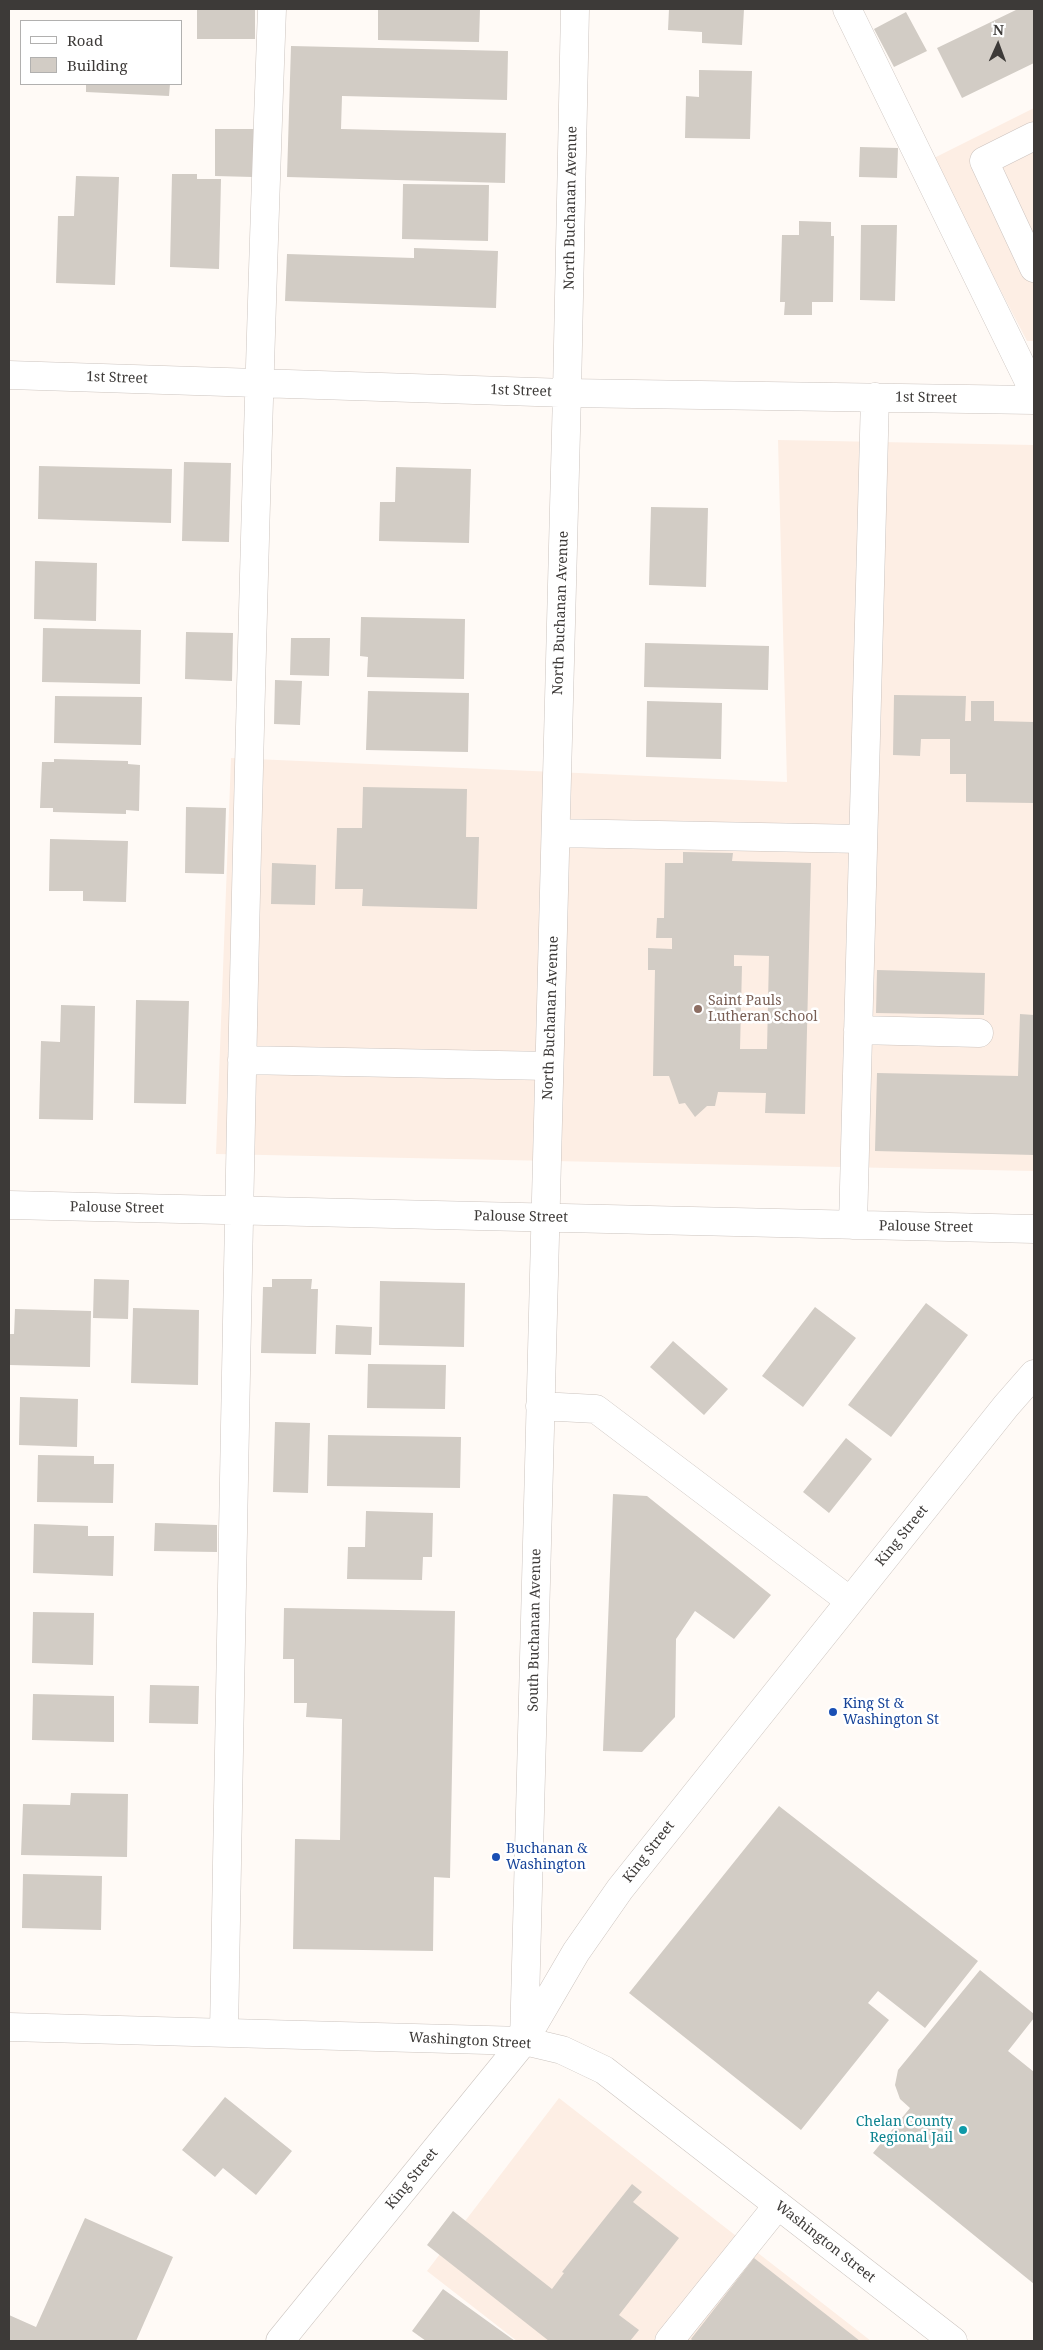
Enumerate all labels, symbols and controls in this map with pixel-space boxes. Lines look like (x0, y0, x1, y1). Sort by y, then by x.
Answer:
legend (20, 20, 182, 85)
north arrow (973, 20, 1023, 70)
text: N (993, 20, 1004, 39)
text: Road (67, 30, 103, 50)
text: Building (67, 55, 128, 75)
street label: North Buchanan Avenue (561, 126, 581, 290)
street label: 1st Street (86, 369, 148, 387)
street label: 1st Street (490, 382, 552, 400)
street label: 1st Street (895, 389, 957, 407)
street label: North Buchanan Avenue (550, 531, 572, 695)
street label: North Buchanan Avenue (540, 936, 562, 1100)
place label: Saint Pauls Lutheran School (708, 993, 818, 1026)
marker: Saint Pauls Lutheran School (692, 1003, 704, 1015)
street label: Palouse Street (70, 1199, 164, 1217)
street label: Palouse Street (474, 1208, 568, 1226)
street label: Palouse Street (879, 1218, 973, 1236)
street label: King Street (872, 1502, 932, 1570)
street label: South Buchanan Avenue (525, 1548, 545, 1712)
place label: King St & Washington St (843, 1696, 939, 1728)
marker: King St & Washington St (827, 1706, 839, 1718)
street label: King Street (620, 1818, 678, 1886)
place label: Buchanan & Washington (506, 1841, 588, 1874)
marker: Buchanan & Washington (490, 1851, 502, 1863)
street label: Washington Street (408, 2029, 532, 2053)
place label: Chelan County Regional Jail (856, 2114, 953, 2146)
marker: Chelan County Regional Jail (957, 2124, 969, 2136)
street label: King Street (382, 2145, 442, 2213)
street label: Washington Street (772, 2198, 878, 2286)

